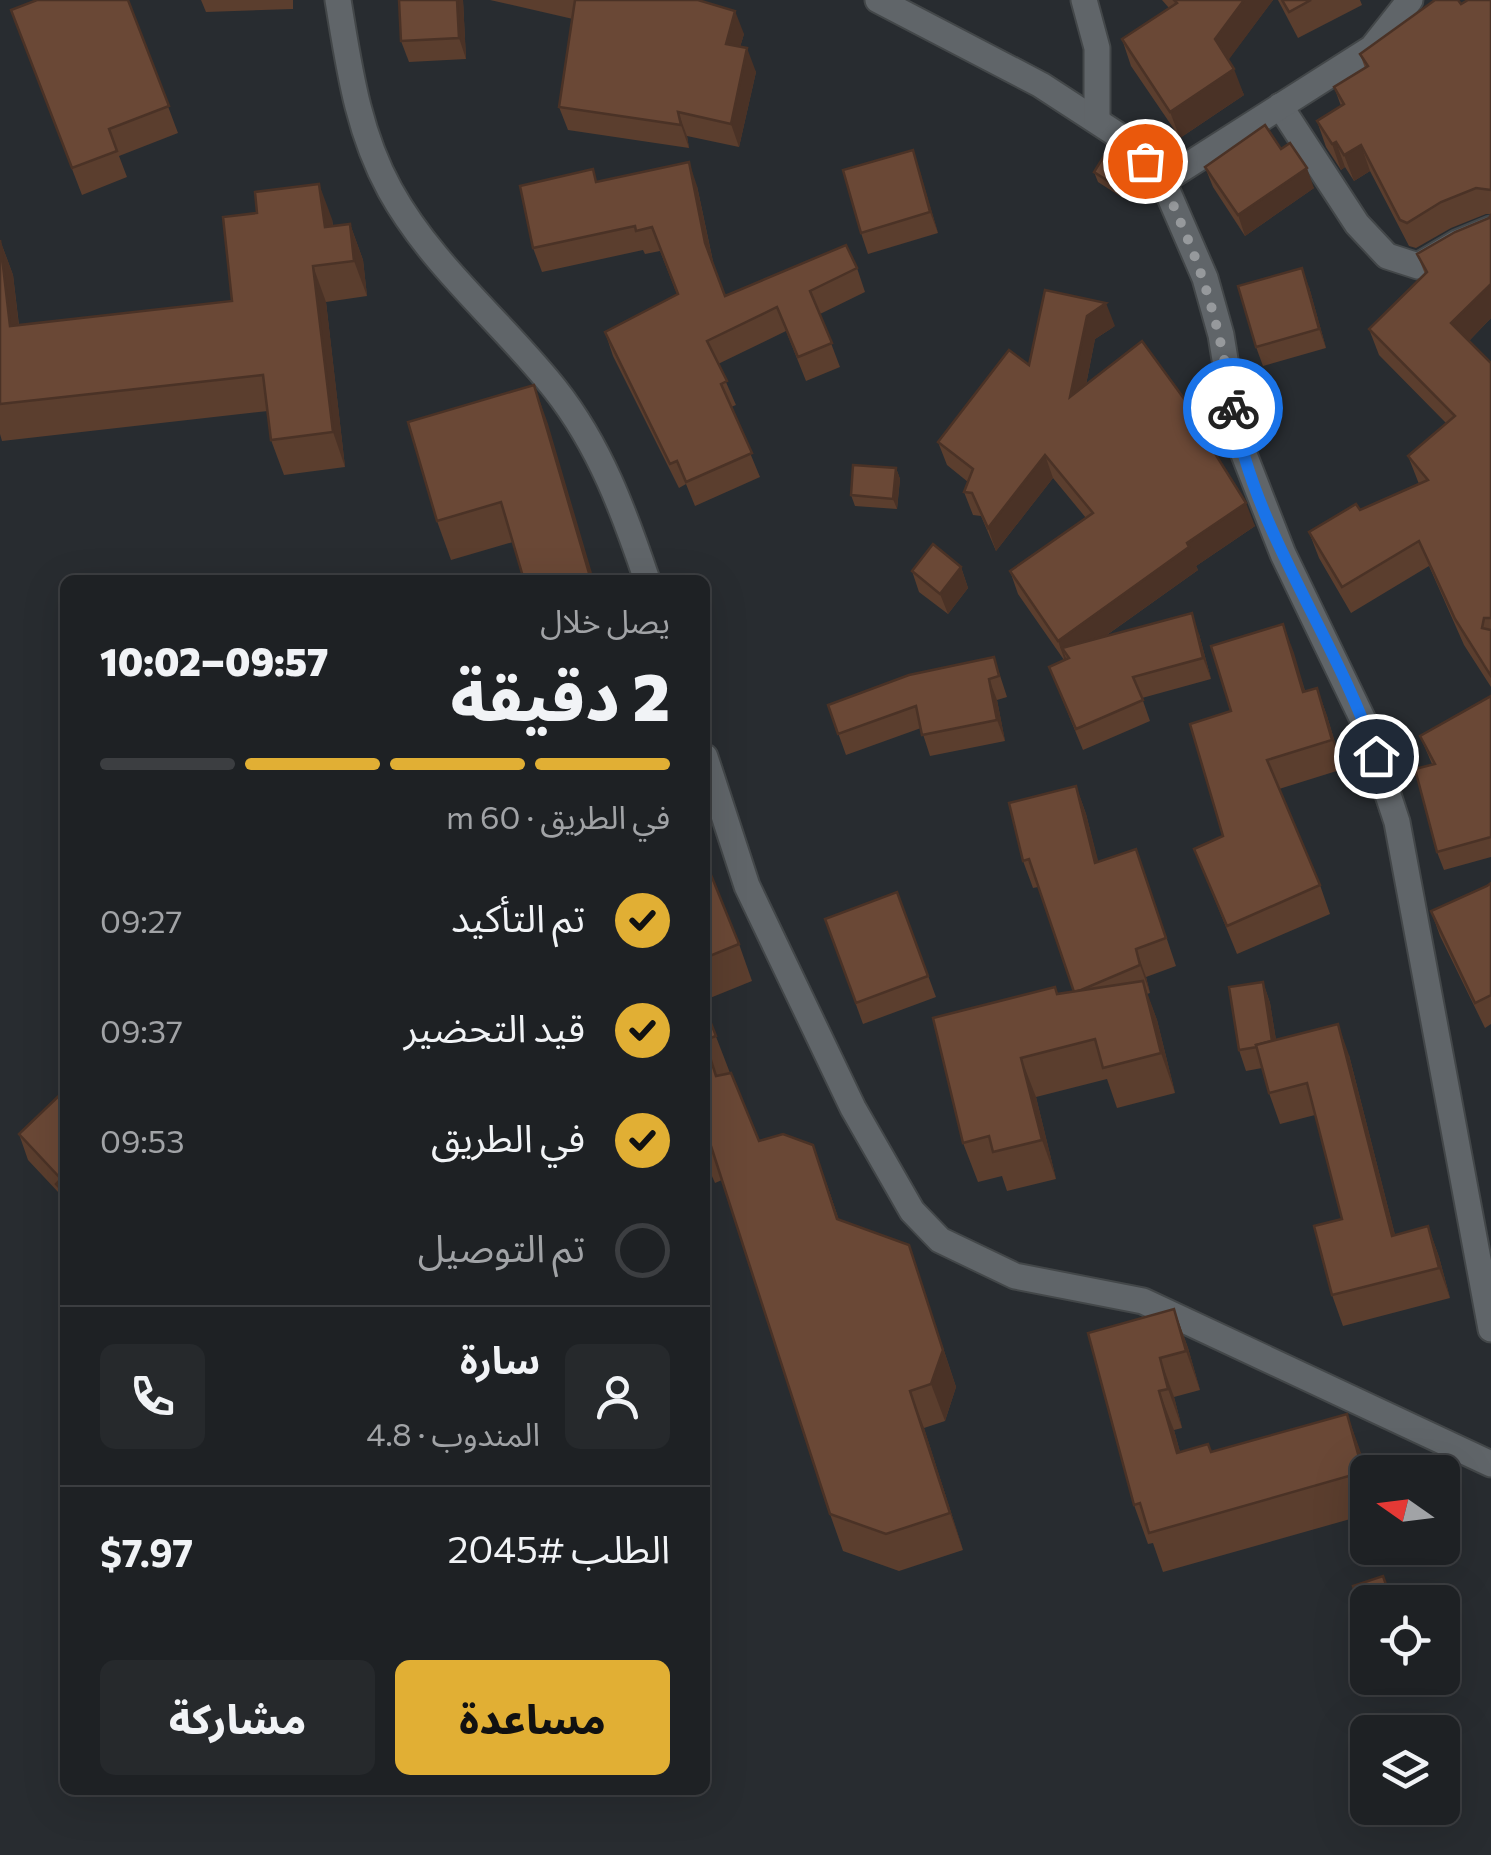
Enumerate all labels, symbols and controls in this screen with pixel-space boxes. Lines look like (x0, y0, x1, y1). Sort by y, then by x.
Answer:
pin (1103, 119, 1188, 204)
icon: bag (1118, 134, 1173, 189)
courier (1183, 358, 1283, 458)
icon: bike (1206, 381, 1261, 436)
text: يصل خلال (540, 600, 670, 640)
text: 09:57–10:02 (100, 637, 328, 684)
text: 2 دقيقة (450, 655, 670, 734)
pin (1334, 714, 1419, 799)
icon: home (1349, 729, 1404, 784)
text: في الطريق · 60 m (446, 796, 670, 836)
text: تم التأكيد (451, 893, 585, 940)
icon: check (615, 893, 670, 948)
text: 09:27 (100, 900, 182, 940)
text: قيد التحضير (404, 1003, 585, 1050)
icon: check (615, 1003, 670, 1058)
text: 09:37 (100, 1010, 183, 1050)
text: في الطريق (431, 1113, 585, 1160)
icon: check (615, 1113, 670, 1168)
text: 09:53 (100, 1120, 185, 1160)
text: تم التوصيل (418, 1223, 585, 1270)
text: سارة (460, 1335, 540, 1382)
button: phone (100, 1344, 205, 1449)
button: person (565, 1344, 670, 1449)
text: المندوب · 4.8 (366, 1413, 540, 1453)
north arrow (1350, 1455, 1460, 1565)
map controls (1350, 1455, 1460, 1825)
text: الطلب #2045 (448, 1524, 670, 1571)
text: $7.97 (100, 1528, 193, 1575)
button: locate (1350, 1585, 1460, 1695)
button: مشاركة (100, 1660, 375, 1775)
button: مساعدة (395, 1660, 670, 1775)
button: layers (1350, 1715, 1460, 1825)

